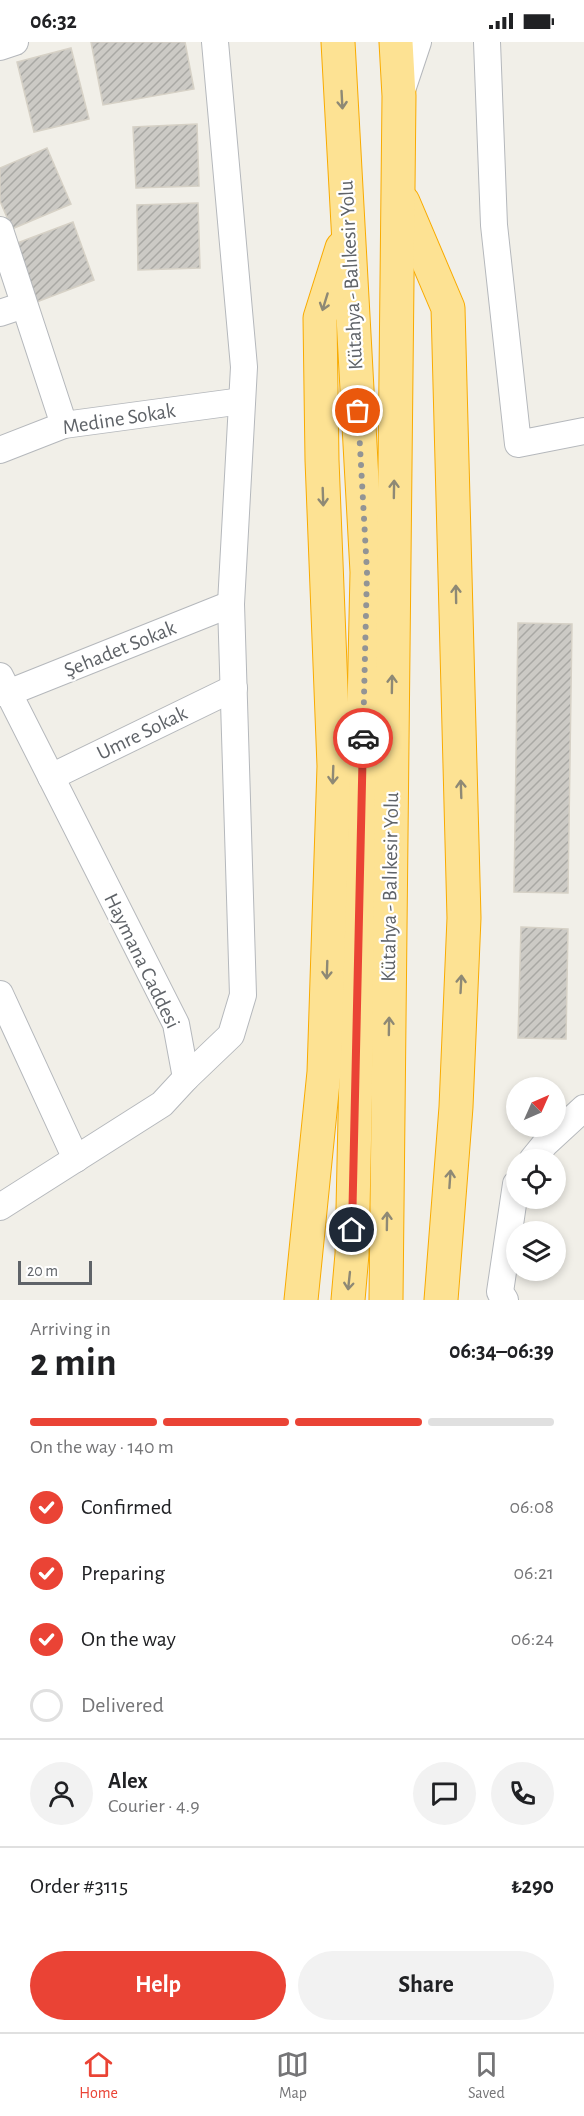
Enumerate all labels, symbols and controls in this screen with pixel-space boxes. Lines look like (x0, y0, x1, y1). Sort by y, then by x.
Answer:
text: 06:32 (30, 10, 77, 32)
one-way arrow (336, 90, 347, 110)
street label: Kütahya - Balıkesir Yolu (336, 179, 366, 370)
one-way arrow (319, 292, 330, 311)
pin (332, 385, 383, 436)
icon: bag (341, 394, 374, 427)
street label: Medine Sokak (61, 400, 177, 438)
one-way arrow (388, 479, 400, 499)
one-way arrow (318, 486, 329, 506)
one-way arrow (450, 585, 462, 605)
street label: Şehadet Sokak (61, 617, 179, 681)
one-way arrow (387, 674, 398, 694)
street label: Umre Sokak (94, 702, 191, 764)
courier (333, 708, 393, 768)
icon: car (347, 722, 380, 755)
one-way arrow (328, 765, 339, 785)
one-way arrow (455, 780, 466, 800)
street label: Kütahya - Balıkesir Yolu (378, 792, 402, 982)
street label: Haymana Caddesi (100, 890, 184, 1032)
one-way arrow (321, 960, 333, 980)
one-way arrow (456, 975, 467, 995)
one-way arrow (383, 1016, 395, 1036)
north arrow (506, 1077, 566, 1137)
map controls (506, 1077, 566, 1281)
button: locate (506, 1149, 566, 1209)
one-way arrow (445, 1169, 456, 1189)
pin (326, 1204, 377, 1255)
one-way arrow (381, 1211, 393, 1231)
icon: home (335, 1213, 368, 1246)
button: layers (506, 1221, 566, 1281)
scale bar (18, 1258, 92, 1286)
text: 20 m (27, 1263, 58, 1279)
one-way arrow (343, 1271, 354, 1291)
text: Arriving in (30, 1319, 111, 1339)
text: 06:34–06:39 (449, 1340, 554, 1362)
text: 2 min (30, 1344, 117, 1383)
text: On the way · 140 m (30, 1437, 174, 1457)
icon: check (30, 1491, 63, 1524)
text: Confirmed (81, 1496, 172, 1518)
text: 06:08 (509, 1497, 554, 1517)
icon: check (30, 1557, 63, 1590)
text: Preparing (81, 1562, 165, 1584)
text: 06:21 (513, 1563, 554, 1583)
icon: check (30, 1623, 63, 1656)
text: On the way (81, 1628, 176, 1650)
text: 06:24 (511, 1629, 554, 1649)
text: Delivered (81, 1694, 164, 1716)
button: person (30, 1762, 93, 1825)
button: chat (413, 1762, 476, 1825)
button: phone (491, 1762, 554, 1825)
text: Alex (108, 1770, 148, 1792)
text: Courier · 4.9 (108, 1796, 200, 1816)
text: Order #3115 (30, 1875, 128, 1897)
text: ₺290 (511, 1875, 554, 1897)
button: Help (30, 1951, 286, 2020)
button: Share (298, 1951, 554, 2020)
tab: Home (79, 2048, 118, 2103)
tab: Map (276, 2048, 309, 2103)
tab: Saved (468, 2048, 505, 2103)

